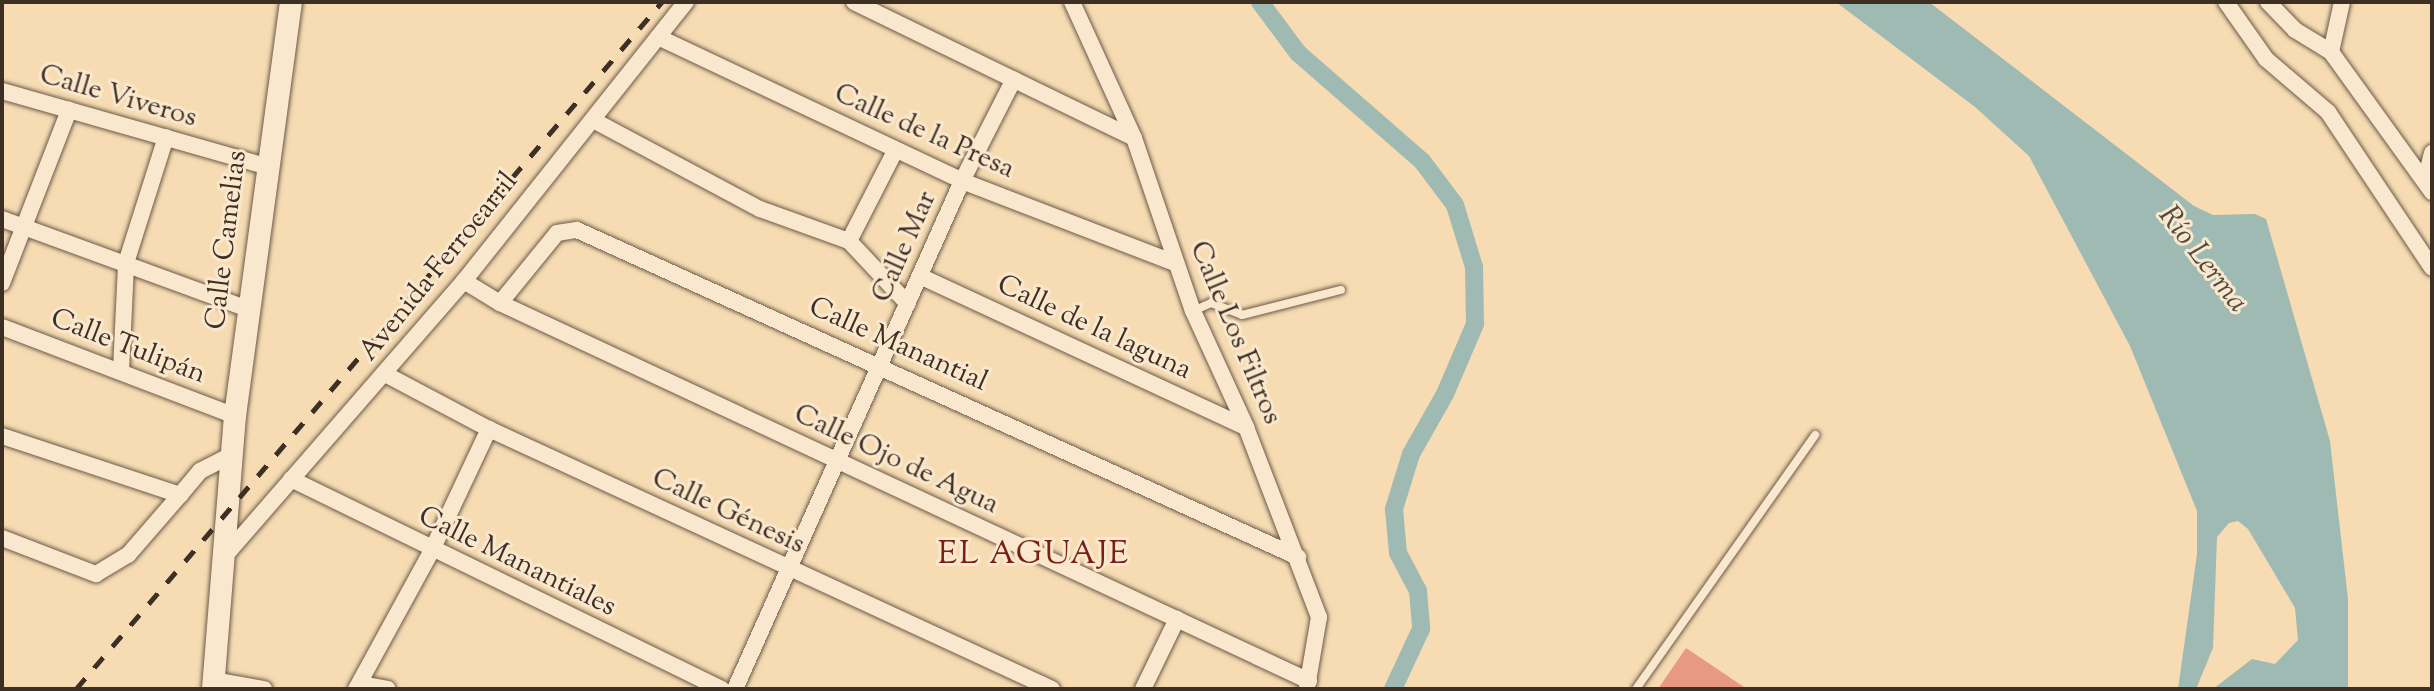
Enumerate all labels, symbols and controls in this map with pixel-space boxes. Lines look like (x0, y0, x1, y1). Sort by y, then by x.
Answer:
street label: Calle Viveros (36, 59, 200, 135)
street label: Calle de la Presa (829, 77, 1019, 187)
street label: Calle Camelias (199, 149, 255, 331)
street label: Avenida Ferrocarril (352, 166, 526, 368)
street label: Calle Mar (866, 186, 944, 308)
water label: Río Lerma (2149, 200, 2255, 320)
street label: Calle Los Filtros (1181, 236, 1289, 430)
street label: Calle de la laguna (992, 268, 1196, 388)
street label: Calle Manantial (803, 291, 993, 399)
street label: Calle Tulipán (46, 302, 210, 392)
street label: Calle Ojo de Agua (788, 398, 1004, 522)
street label: Calle Génesis (646, 462, 810, 562)
street label: Calle Manantiales (413, 500, 621, 624)
district label: EL AGUAJE (938, 536, 1130, 574)

